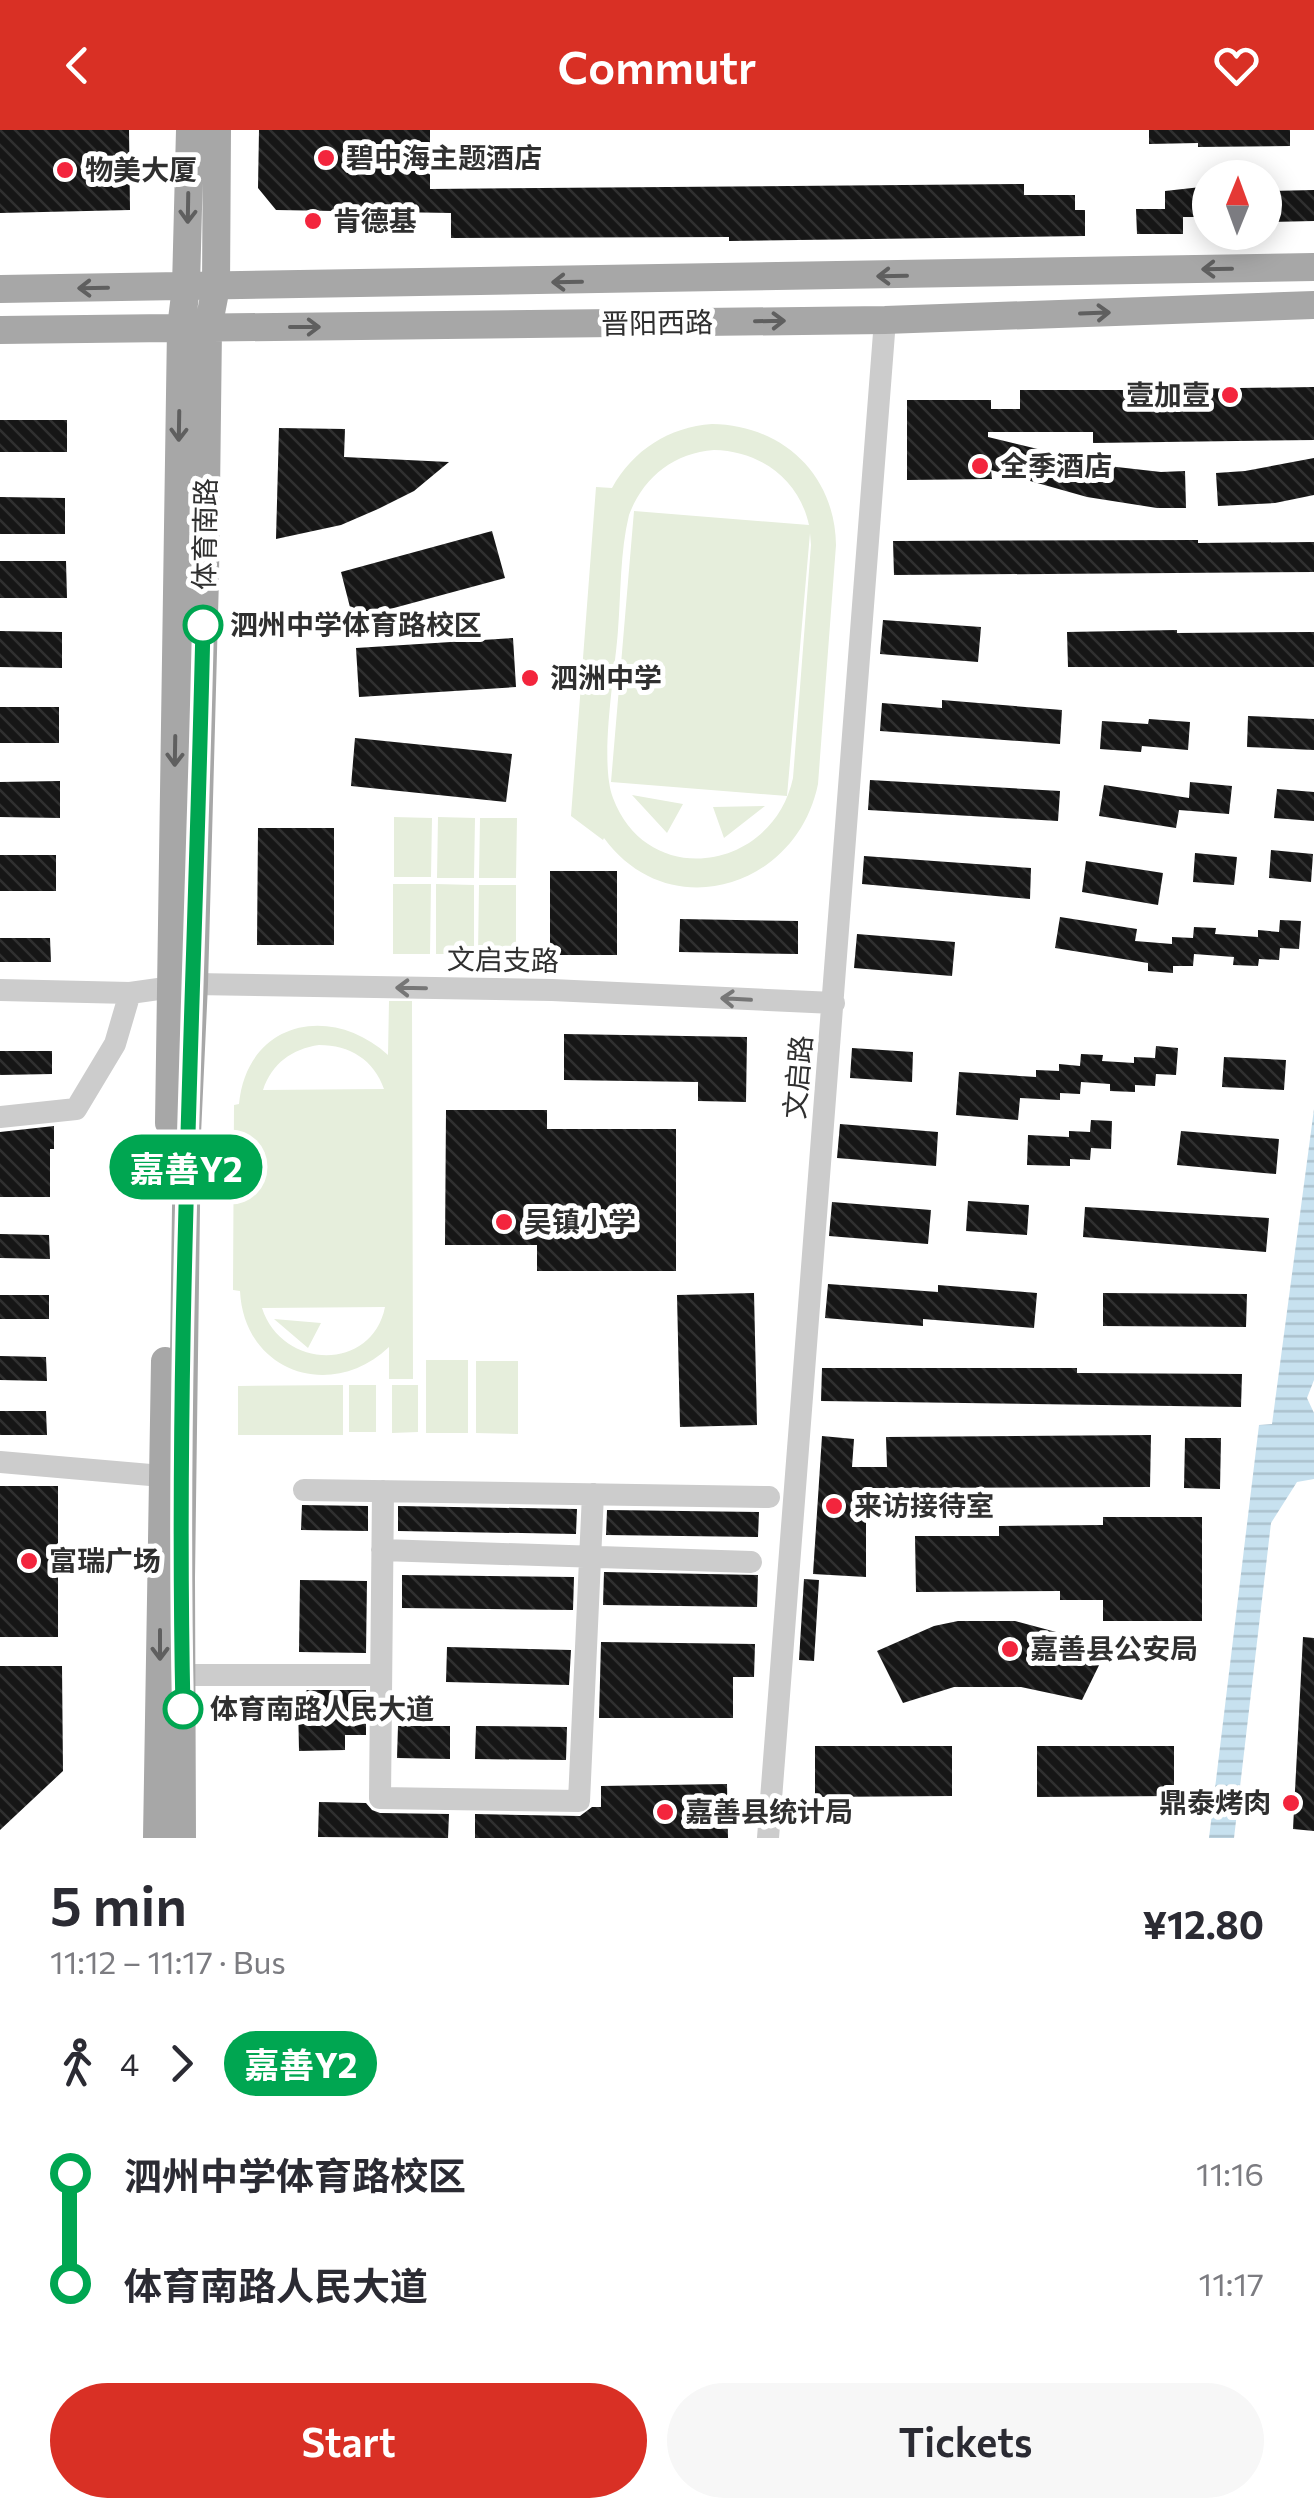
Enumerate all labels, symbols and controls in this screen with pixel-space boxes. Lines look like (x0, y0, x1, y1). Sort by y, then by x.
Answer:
icon: back (50, 38, 105, 93)
text: Commutr (558, 38, 756, 93)
icon: heart (1209, 38, 1264, 93)
place label: 碧中海主题酒店 (346, 140, 542, 174)
marker: 碧中海主题酒店 (315, 147, 337, 169)
place label: 物美大厦 (85, 152, 197, 186)
marker: 物美大厦 (54, 159, 76, 181)
north arrow (1192, 160, 1282, 250)
map controls (1192, 160, 1282, 250)
one-way arrow (179, 192, 198, 224)
place label: 肯德基 (333, 203, 417, 237)
marker: 肯德基 (302, 210, 324, 232)
one-way arrow (1201, 259, 1233, 278)
one-way arrow (876, 266, 908, 285)
one-way arrow (551, 272, 583, 291)
one-way arrow (78, 278, 110, 298)
one-way arrow (1078, 303, 1110, 322)
street label: 晋阳西路 (601, 304, 713, 340)
one-way arrow (754, 312, 786, 331)
one-way arrow (288, 318, 321, 336)
place label: 壹加壹 (1126, 377, 1210, 411)
marker: 壹加壹 (1219, 384, 1241, 406)
one-way arrow (170, 409, 189, 441)
place label: 全季酒店 (1000, 448, 1112, 482)
marker: 全季酒店 (969, 455, 991, 477)
street label: 体育南路 (186, 478, 222, 590)
marker: 泗州中学体育路校区 (184, 606, 222, 644)
place label: 泗州中学体育路校区 (230, 607, 482, 641)
place label: 泗洲中学 (550, 660, 662, 694)
marker: 泗洲中学 (519, 667, 541, 689)
one-way arrow (166, 734, 184, 766)
street label: 文启支路 (447, 941, 559, 977)
one-way arrow (396, 978, 428, 998)
one-way arrow (721, 989, 753, 1008)
street label: 文启路 (776, 1034, 818, 1120)
line badge: 嘉善Y2 (116, 1134, 256, 1200)
text: 嘉善Y2 (129, 1146, 243, 1189)
place label: 吴镇小学 (524, 1204, 636, 1238)
marker: 吴镇小学 (493, 1211, 515, 1233)
place label: 来访接待室 (854, 1488, 994, 1522)
marker: 来访接待室 (823, 1495, 845, 1517)
place label: 富瑞广场 (49, 1543, 161, 1577)
marker: 富瑞广场 (18, 1550, 40, 1572)
one-way arrow (150, 1628, 170, 1660)
place label: 嘉善县公安局 (1030, 1631, 1198, 1665)
marker: 嘉善县公安局 (999, 1638, 1021, 1660)
marker: 体育南路人民大道 (164, 1690, 202, 1728)
place label: 体育南路人民大道 (210, 1691, 434, 1725)
place label: 鼎泰烤肉 (1159, 1785, 1271, 1819)
marker: 鼎泰烤肉 (1280, 1792, 1302, 1814)
place label: 嘉善县统计局 (685, 1794, 853, 1828)
marker: 嘉善县统计局 (654, 1801, 676, 1823)
text: 5 min (50, 1870, 187, 1937)
text: ¥12.80 (1143, 1900, 1264, 1947)
text: 11:12 – 11:17 · Bus (50, 1941, 286, 1981)
icon: walk (50, 2036, 105, 2091)
icon: forward (154, 2036, 209, 2091)
text: 嘉善Y2 (244, 2042, 357, 2085)
text: 4 (120, 2043, 139, 2083)
text: 泗州中学体育路校区 (124, 2151, 466, 2198)
text: 11:16 (1196, 2153, 1264, 2193)
text: 体育南路人民大道 (124, 2261, 428, 2308)
text: 11:17 (1199, 2263, 1264, 2303)
button: Start (50, 2383, 647, 2498)
button: Tickets (667, 2383, 1264, 2498)

